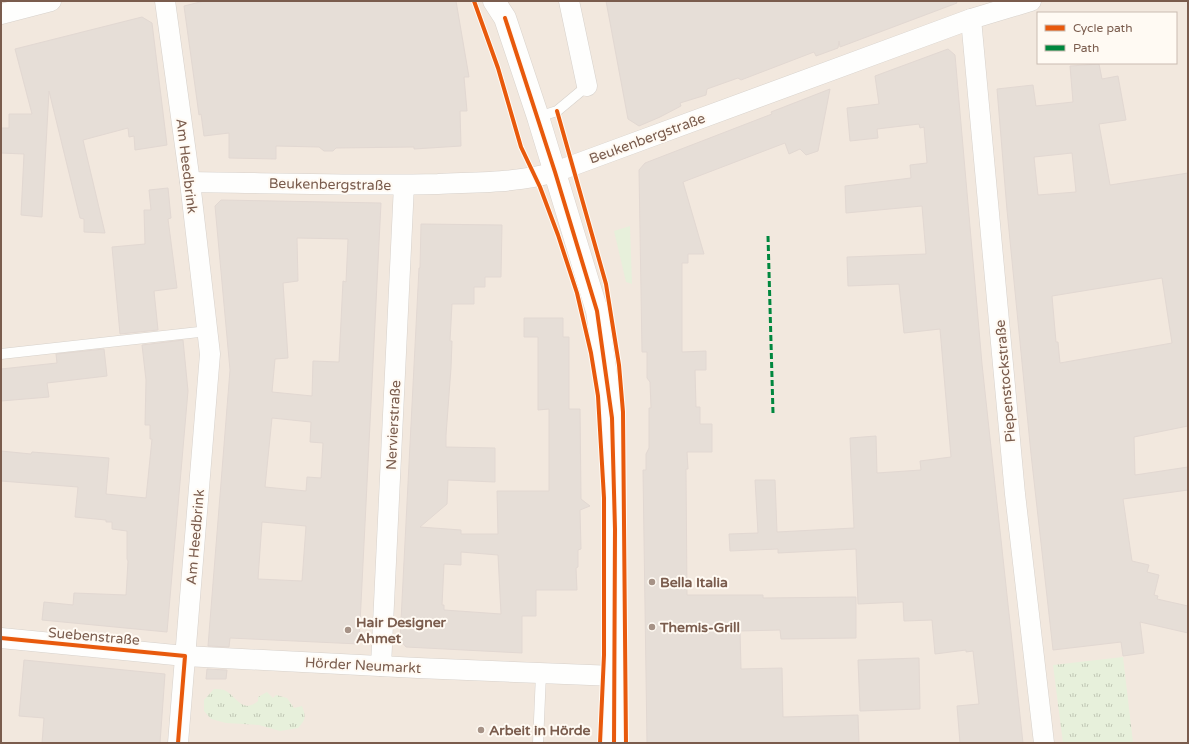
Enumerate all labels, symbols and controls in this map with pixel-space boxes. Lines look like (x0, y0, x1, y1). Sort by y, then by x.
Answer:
legend (1037, 12, 1177, 64)
text: Cycle path (1073, 21, 1132, 35)
text: Path (1073, 41, 1099, 55)
street label: Beukenbergstraße (587, 110, 708, 167)
street label: Am Heedbrink (172, 118, 201, 215)
street label: Beukenbergstraße (269, 175, 391, 194)
street label: Piepenstockstraße (992, 319, 1019, 443)
street label: Nervierstraße (383, 379, 404, 471)
street label: Am Heedbrink (183, 488, 208, 585)
place label: Bella Italia (660, 574, 728, 591)
marker: Bella Italia (647, 577, 657, 587)
place label: Hair Designer Ahmet (356, 614, 447, 647)
place label: Themis-Grill (659, 619, 740, 636)
marker: Themis-Grill (647, 622, 657, 632)
street label: Suebenstraße (47, 624, 141, 649)
marker: Hair Designer Ahmet (343, 625, 353, 635)
street label: Hörder Neumarkt (304, 654, 422, 677)
place label: Arbeit in Hörde (489, 722, 590, 739)
marker: Arbeit in Hörde (476, 725, 486, 735)

